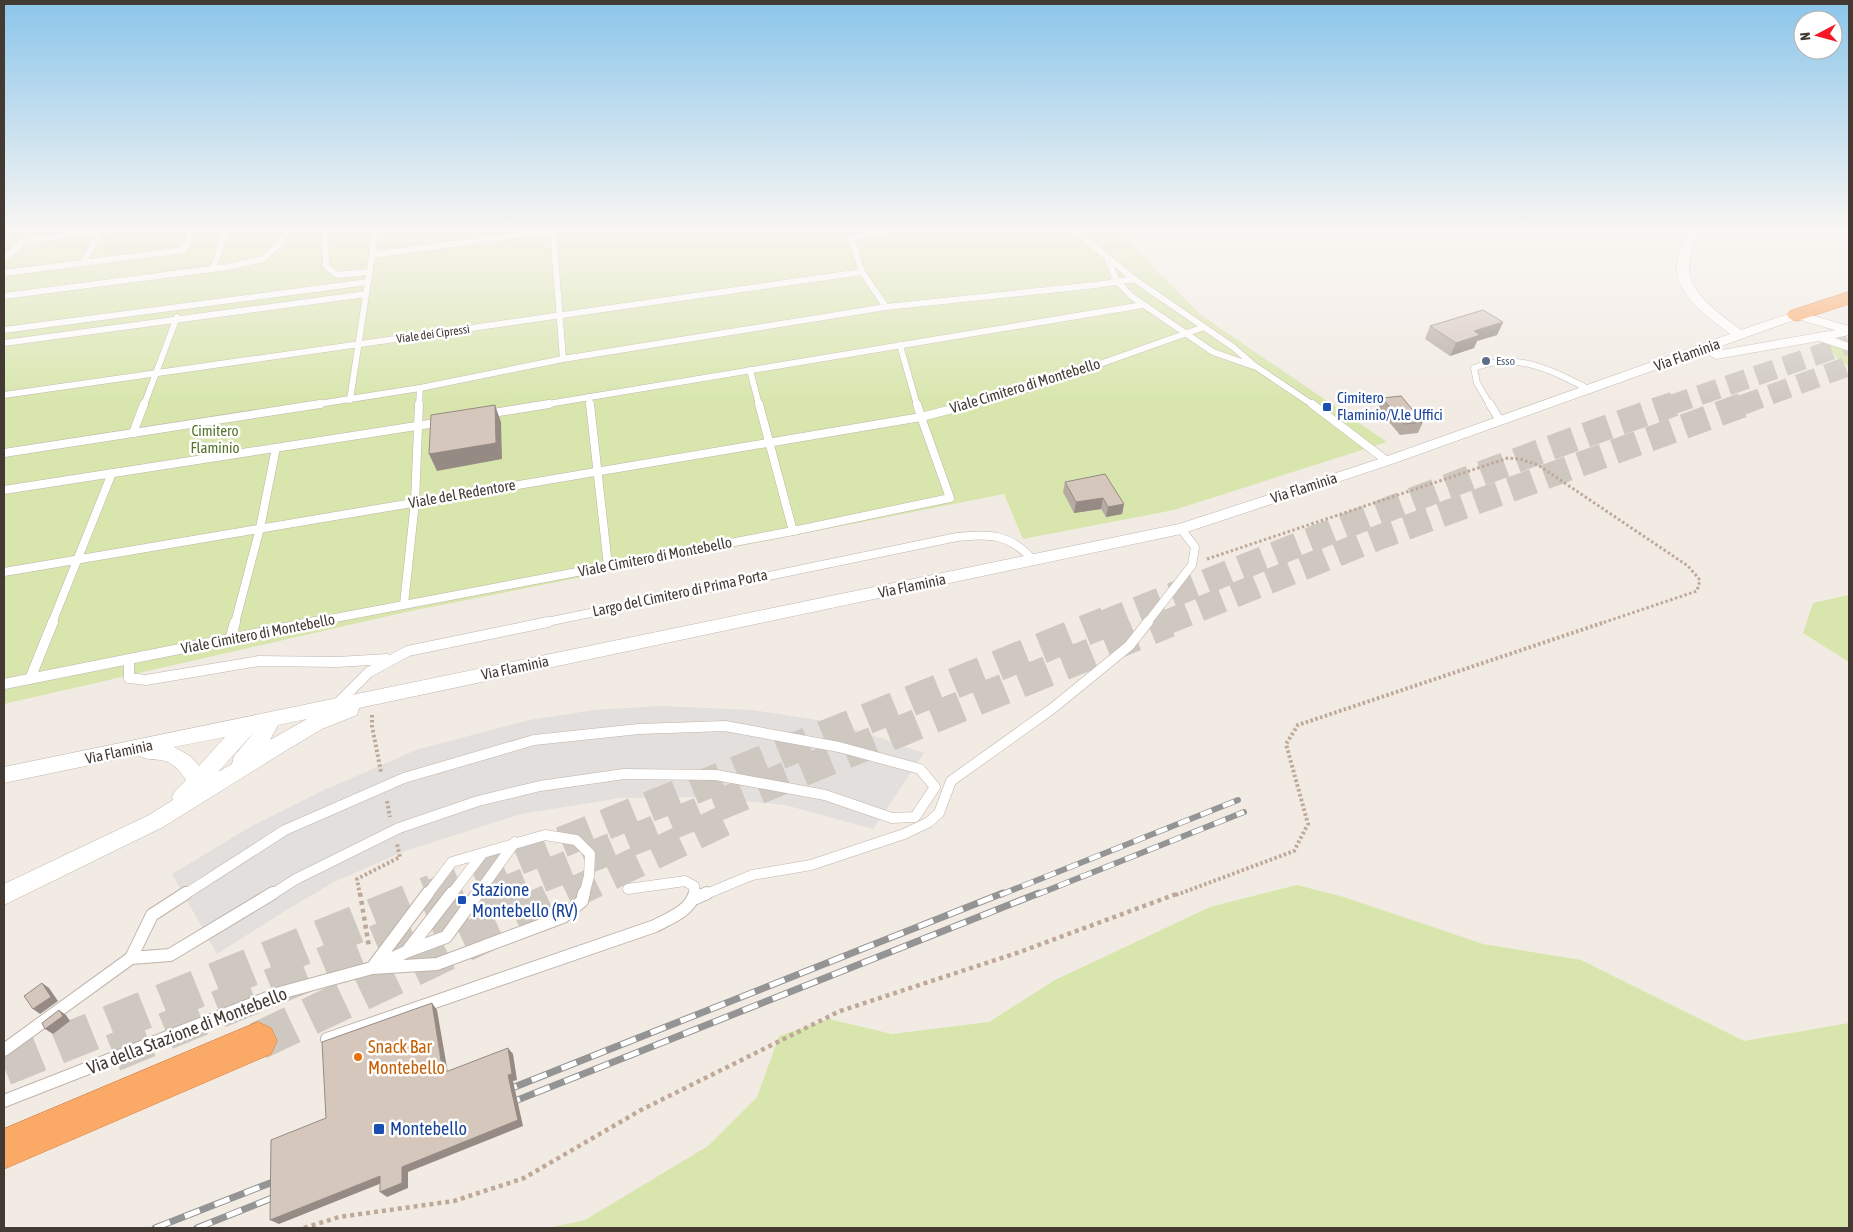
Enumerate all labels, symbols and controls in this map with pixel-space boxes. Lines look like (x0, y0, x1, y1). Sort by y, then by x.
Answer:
north arrow (1793, 10, 1843, 60)
text: N (1797, 31, 1813, 41)
street label: Viale dei Cipressi (395, 322, 471, 346)
street label: Via Flaminia (1652, 335, 1722, 374)
place label: Esso (1496, 354, 1516, 368)
street label: Viale Cimitero di Montebello (948, 355, 1102, 416)
marker: Esso (1480, 355, 1492, 367)
place label: Cimitero Flaminio/V.le Uffici (1337, 389, 1443, 423)
marker: Cimitero Flaminio/V.le Uffici (1321, 401, 1333, 413)
park label: Cimitero Flaminio (190, 422, 240, 456)
street label: Via Flaminia (1269, 469, 1339, 506)
street label: Viale del Redentore (407, 476, 517, 511)
street label: Viale Cimitero di Montebello (577, 533, 733, 580)
street label: Largo del Cimitero di Prima Porta (591, 566, 769, 619)
street label: Via Flaminia (876, 570, 947, 601)
street label: Viale Cimitero di Montebello (180, 610, 336, 657)
street label: Via Flaminia (479, 652, 550, 683)
street label: Via Flaminia (83, 736, 154, 767)
place label: Stazione Montebello (RV) (472, 879, 578, 921)
marker: Stazione Montebello (RV) (456, 894, 468, 906)
street label: Via della Stazione di Montebello (84, 983, 290, 1078)
place label: Snack Bar Montebello (368, 1036, 445, 1078)
marker: Snack Bar Montebello (352, 1051, 364, 1063)
place label: Montebello (390, 1118, 467, 1139)
marker: Montebello (372, 1122, 386, 1136)

